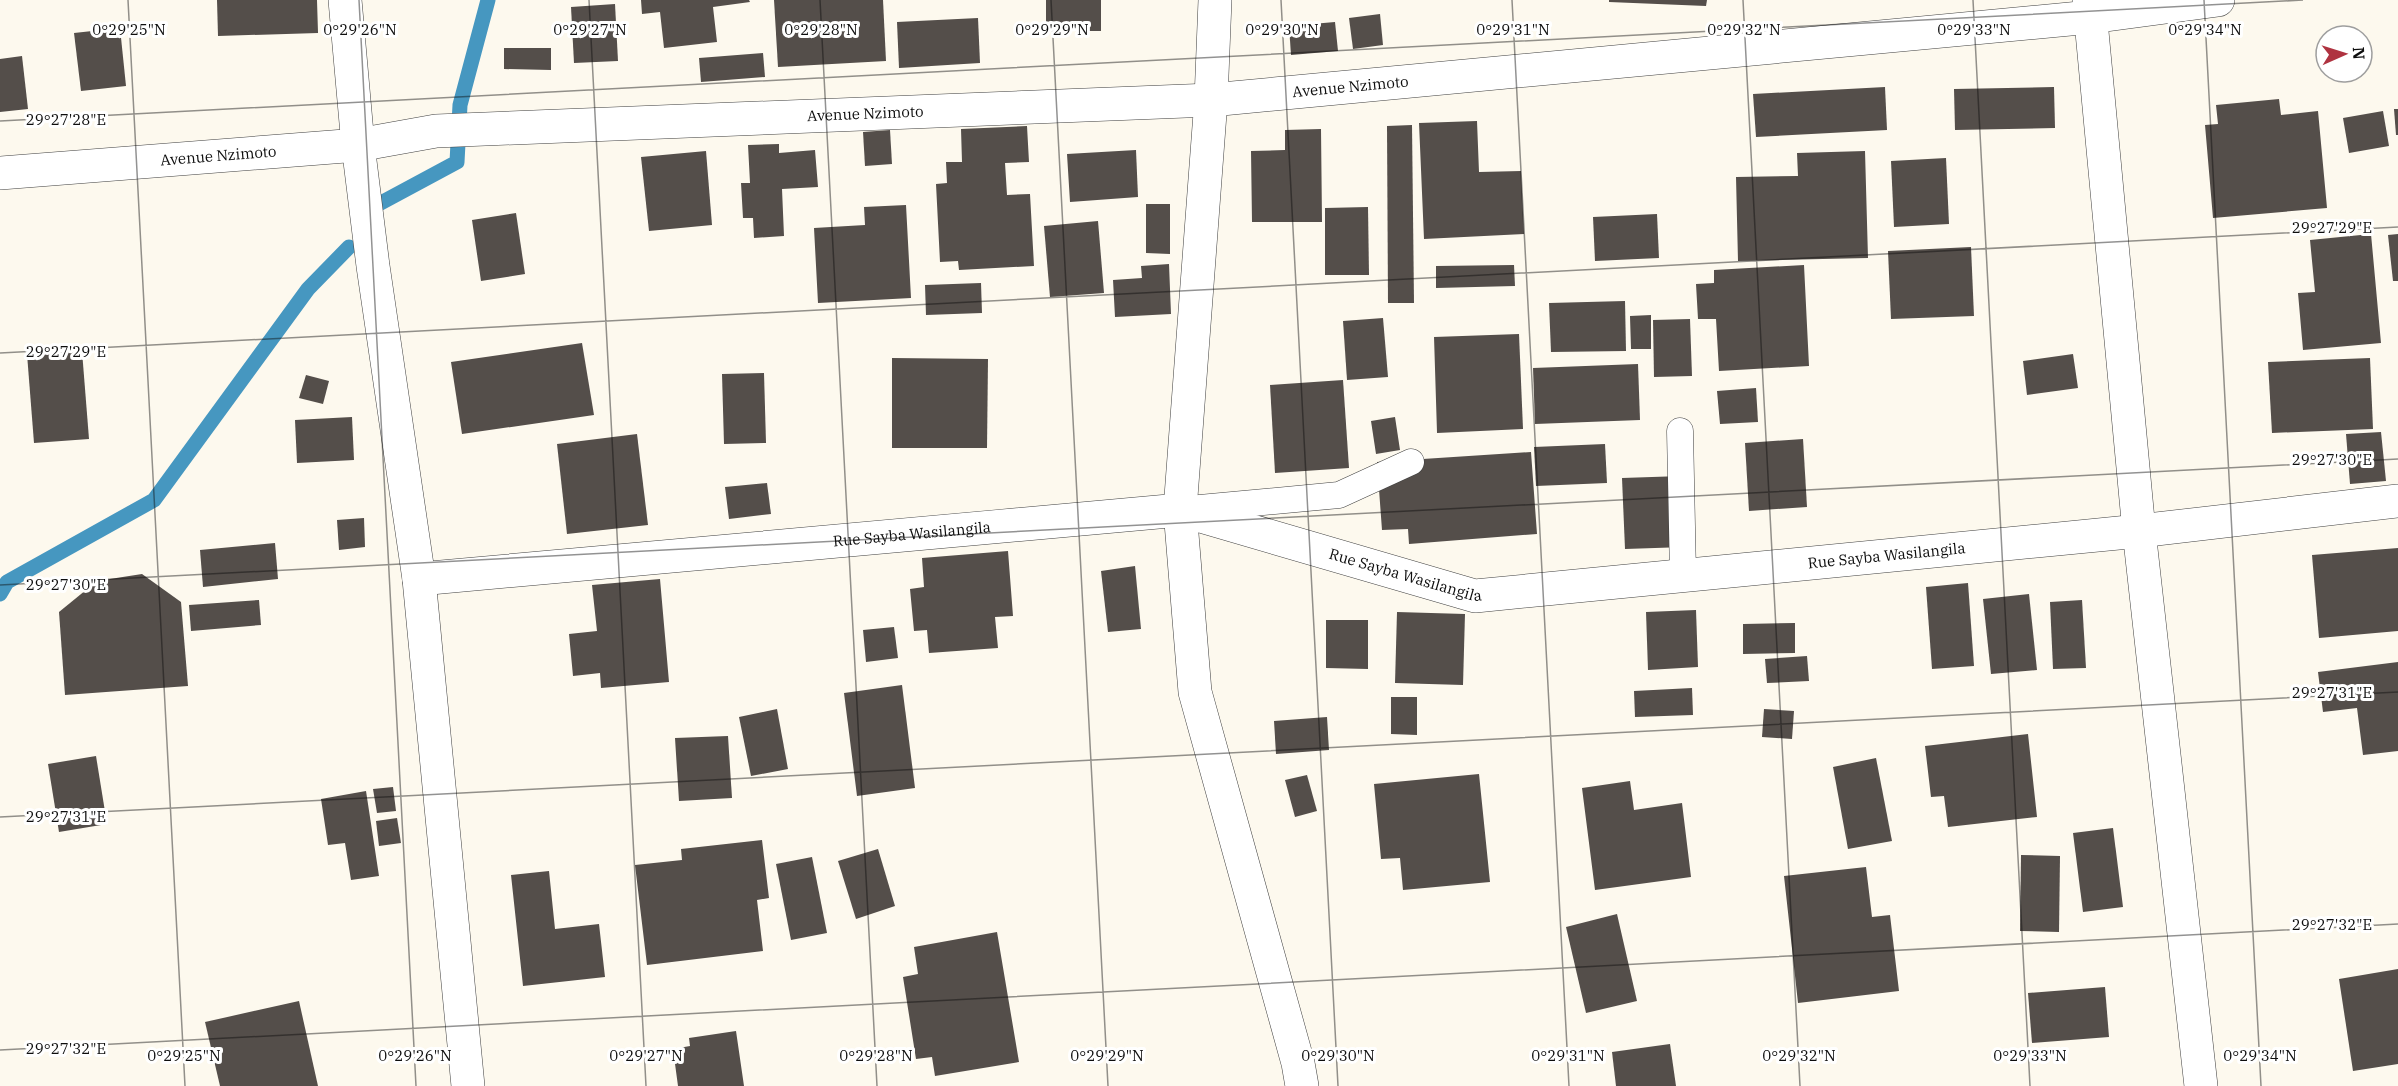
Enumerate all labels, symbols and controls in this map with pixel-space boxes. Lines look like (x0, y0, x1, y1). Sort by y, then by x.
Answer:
text: 0°29'25"N (92, 20, 166, 39)
text: 0°29'26"N (323, 20, 397, 39)
text: 0°29'27"N (553, 20, 627, 39)
text: 0°29'28"N (784, 20, 858, 39)
text: 0°29'29"N (1015, 20, 1089, 39)
text: 0°29'30"N (1245, 20, 1319, 39)
text: 0°29'31"N (1476, 20, 1550, 39)
text: 0°29'32"N (1707, 20, 1781, 39)
text: 0°29'33"N (1937, 20, 2011, 39)
text: 0°29'34"N (2168, 20, 2242, 39)
north arrow (2314, 24, 2374, 84)
text: N (2349, 46, 2369, 60)
street label: Avenue Nzimoto (1291, 71, 1409, 101)
street label: Avenue Nzimoto (807, 102, 924, 125)
text: 29°27'28"E (26, 110, 106, 129)
street label: Avenue Nzimoto (159, 141, 277, 169)
text: 29°27'29"E (2292, 218, 2372, 237)
text: 29°27'29"E (26, 342, 106, 361)
text: 29°27'30"E (2292, 450, 2372, 469)
street label: Rue Sayba Wasilangila (832, 517, 992, 550)
street label: Rue Sayba Wasilangila (1807, 538, 1966, 572)
street label: Rue Sayba Wasilangila (1327, 544, 1483, 605)
text: 29°27'30"E (26, 575, 106, 594)
text: 29°27'31"E (2292, 683, 2372, 702)
text: 29°27'31"E (26, 807, 106, 826)
text: 29°27'32"E (2292, 915, 2372, 934)
text: 29°27'32"E (26, 1039, 106, 1058)
text: 0°29'25"N (147, 1046, 221, 1065)
text: 0°29'26"N (378, 1046, 452, 1065)
text: 0°29'27"N (609, 1046, 683, 1065)
text: 0°29'28"N (839, 1046, 913, 1065)
text: 0°29'29"N (1070, 1046, 1144, 1065)
text: 0°29'30"N (1301, 1046, 1375, 1065)
text: 0°29'31"N (1531, 1046, 1605, 1065)
text: 0°29'32"N (1762, 1046, 1836, 1065)
text: 0°29'33"N (1993, 1046, 2067, 1065)
text: 0°29'34"N (2223, 1046, 2297, 1065)

